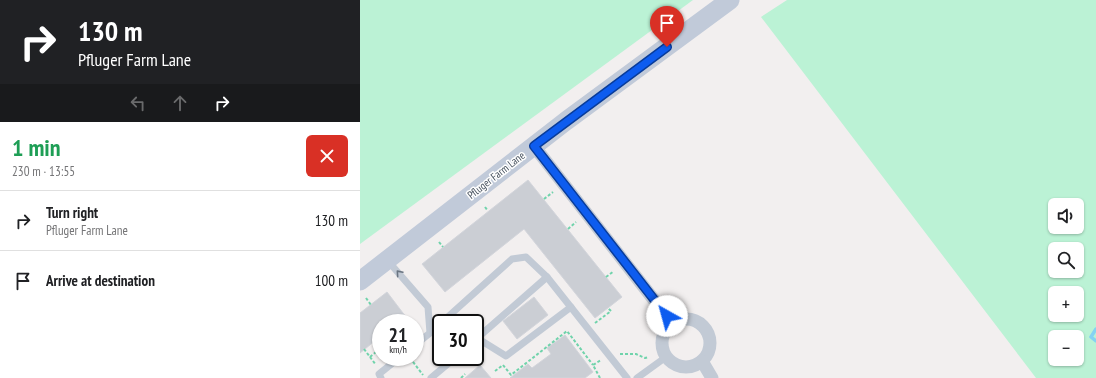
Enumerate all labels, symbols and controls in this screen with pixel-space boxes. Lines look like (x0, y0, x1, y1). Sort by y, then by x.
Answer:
pin (650, 6, 684, 47)
text: 130 m (78, 12, 142, 49)
icon: arrive (656, 12, 678, 34)
icon: right (12, 16, 64, 68)
text: Pfluger Farm Lane (78, 48, 191, 71)
icon: left (127, 92, 149, 114)
icon: ahead (169, 92, 191, 114)
icon: right (211, 92, 233, 114)
text: 1 min (12, 132, 60, 163)
button: close (306, 135, 348, 177)
street label: Pfluger Farm Lane (464, 148, 528, 202)
text: 230 m · 13:55 (12, 163, 75, 180)
map controls (1048, 198, 1084, 366)
button: sound (1048, 198, 1084, 234)
text: Turn right (46, 203, 98, 222)
icon: right (12, 210, 34, 232)
text: 130 m (315, 211, 348, 230)
text: Pfluger Farm Lane (46, 222, 128, 239)
button: search (1048, 242, 1084, 278)
icon: arrive (12, 270, 34, 292)
text: Arrive at destination (46, 271, 155, 290)
text: 100 m (315, 271, 348, 290)
one-way arrow (396, 271, 403, 278)
button: + (1048, 286, 1084, 322)
position arrow (646, 295, 688, 337)
speed limit sign: 30 (432, 314, 484, 366)
text: 21 (388, 322, 408, 348)
button: − (1048, 330, 1084, 366)
text: km/h (389, 343, 407, 356)

